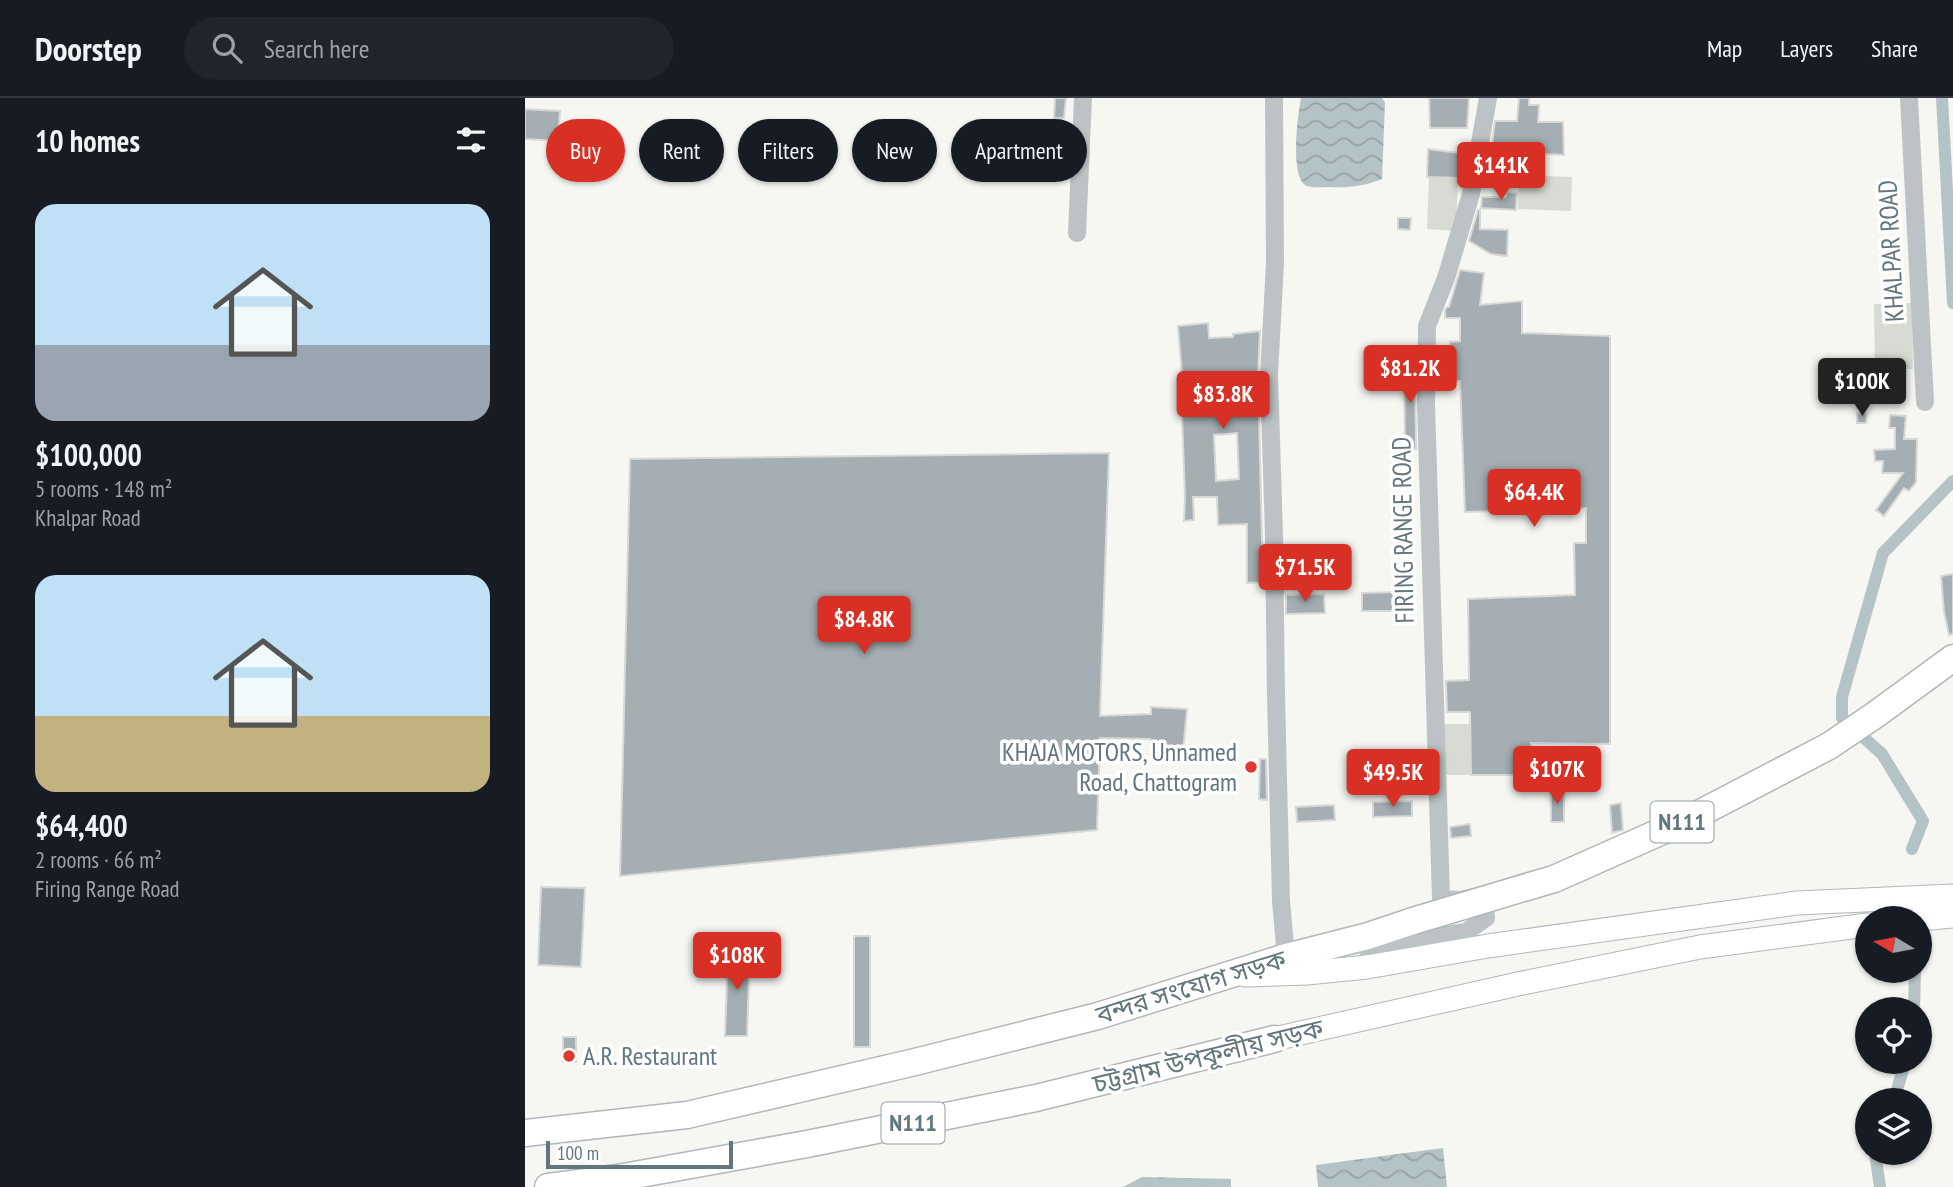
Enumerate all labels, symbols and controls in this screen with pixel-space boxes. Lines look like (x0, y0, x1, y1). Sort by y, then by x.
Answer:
search box (184, 17, 674, 80)
text: Doorstep (35, 27, 142, 70)
icon: search (208, 29, 246, 67)
text: Search here (264, 32, 369, 65)
text: Map (1707, 33, 1742, 64)
text: Layers (1780, 33, 1833, 64)
text: Share (1871, 33, 1918, 64)
chip: Buy (546, 119, 625, 182)
chip: Rent (639, 119, 724, 182)
chip: Filters (738, 119, 838, 182)
chip: New (852, 119, 937, 182)
chip: Apartment (951, 119, 1087, 182)
text: 10 homes (35, 121, 140, 160)
icon: filters (452, 121, 490, 159)
pin: $141K (1452, 142, 1550, 202)
text: $141K (1473, 150, 1529, 179)
street label: KHALPAR ROAD (1870, 179, 1911, 323)
icon: home (200, 249, 326, 375)
pin: $81.2K (1353, 345, 1467, 405)
text: $81.2K (1380, 353, 1440, 382)
pin: $100K (1813, 358, 1911, 418)
text: $100K (1834, 366, 1890, 395)
pin: $83.8K (1166, 372, 1280, 431)
text: $83.8K (1193, 379, 1253, 408)
text: $100,000 (35, 435, 142, 474)
street label: FIRING RANGE ROAD (1384, 436, 1421, 624)
pin: $64.4K (1477, 470, 1591, 529)
text: 5 rooms · 148 m² (35, 474, 172, 503)
text: $64.4K (1504, 477, 1564, 506)
text: Khalpar Road (35, 503, 141, 532)
pin: $71.5K (1248, 545, 1362, 604)
text: $71.5K (1275, 552, 1335, 581)
pin: $84.8K (807, 596, 921, 656)
text: $84.8K (834, 604, 894, 633)
icon: home (200, 620, 326, 746)
place label: KHAJA MOTORS, Unnamed Road, Chattogram (1002, 735, 1237, 798)
pin: $107K (1508, 746, 1606, 806)
pin: $49.5K (1336, 750, 1450, 809)
text: $107K (1529, 754, 1585, 783)
text: $49.5K (1363, 757, 1423, 786)
marker: KHAJA MOTORS, Unnamed Road, Chattogram (1243, 759, 1259, 775)
road number: N111 (1651, 802, 1713, 842)
text: $64,400 (35, 806, 128, 845)
text: 2 rooms · 66 m² (35, 845, 162, 874)
text: Firing Range Road (35, 874, 180, 903)
north arrow (1855, 906, 1932, 984)
map controls (1855, 906, 1932, 1165)
pin: $108K (688, 932, 786, 992)
text: $108K (709, 940, 765, 969)
street label: বন্দর সংযোগ সড়ক (1091, 942, 1291, 1031)
button: locate (1855, 997, 1932, 1074)
street label: চট্টগ্রাম উপকূলীয় সড়ক (1088, 1011, 1328, 1100)
place label: A.R. Restaurant (583, 1039, 717, 1072)
marker: A.R. Restaurant (561, 1048, 577, 1064)
button: layers (1855, 1088, 1932, 1165)
road number: N111 (881, 1102, 945, 1143)
scale bar (546, 1138, 733, 1170)
text: 100 m (557, 1141, 599, 1165)

